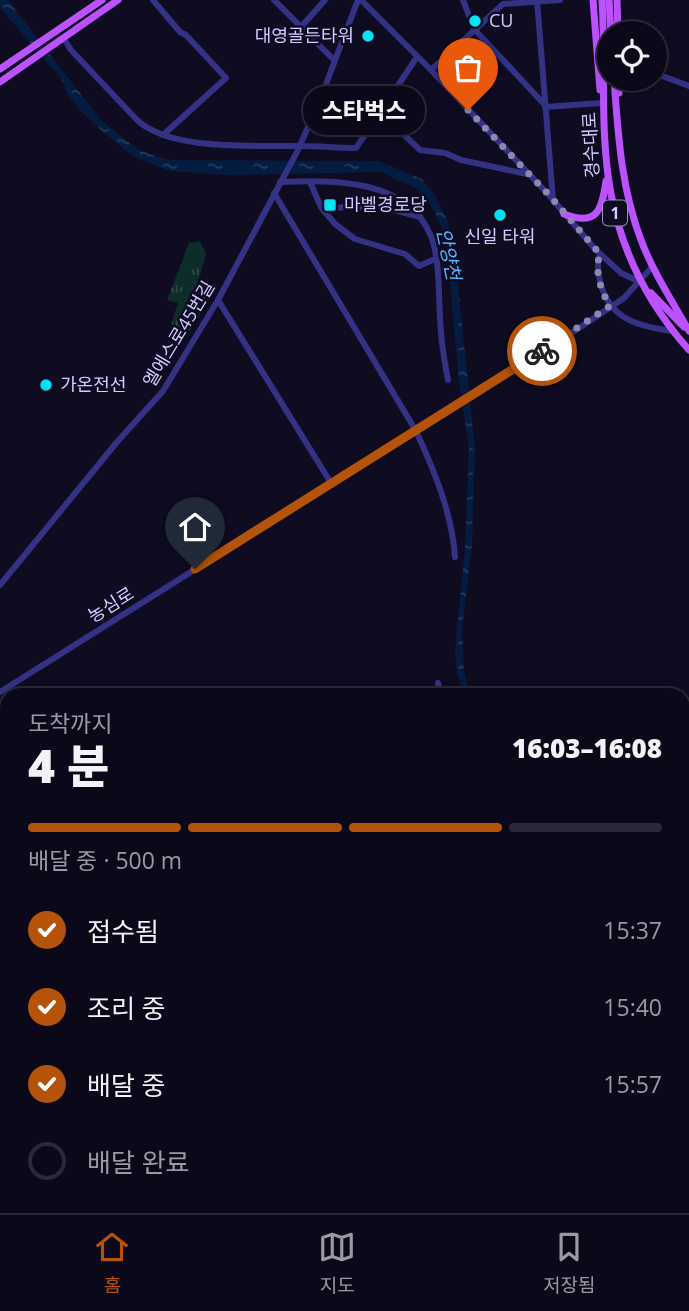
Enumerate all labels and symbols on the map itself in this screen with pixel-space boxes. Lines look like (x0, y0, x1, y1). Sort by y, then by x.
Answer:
place label: CU (489, 8, 513, 32)
marker: CU (467, 13, 483, 29)
place label: 대영골든타워 (255, 23, 354, 47)
marker: 대영골든타워 (360, 28, 376, 44)
pin (438, 38, 498, 110)
callout: 스타벅스 (304, 86, 426, 134)
street label: 경수대로 (576, 111, 604, 179)
place label: 마벨경로당 (344, 192, 427, 216)
marker: 마벨경로당 (322, 197, 338, 213)
road number: 1 (603, 200, 627, 226)
marker: 신일 타워 (492, 207, 508, 223)
place label: 신일 타워 (465, 224, 535, 248)
water label: 안양천 (431, 226, 467, 284)
street label: 엘에스로45번길 (137, 276, 219, 391)
courier (507, 316, 577, 386)
place label: 가온전선 (60, 372, 126, 396)
marker: 가온전선 (38, 377, 54, 393)
pin (165, 497, 225, 569)
street label: 농심로 (83, 581, 138, 627)

